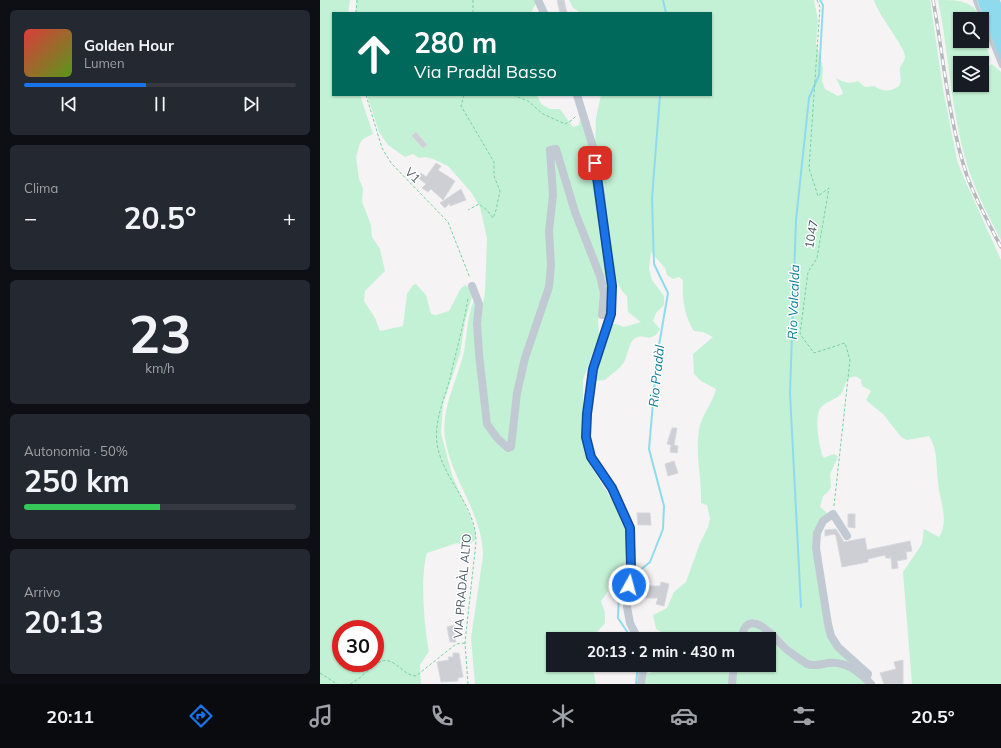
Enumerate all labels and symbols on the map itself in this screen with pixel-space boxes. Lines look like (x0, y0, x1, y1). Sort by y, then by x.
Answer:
pin (578, 146, 612, 180)
street label: V1 (402, 164, 424, 186)
street label: 1047 (801, 219, 821, 249)
water label: Rio Valcalda (784, 264, 802, 340)
water label: Rio Pradàl (645, 343, 667, 408)
street label: VIA PRADÀL ALTO (450, 533, 474, 639)
position arrow (608, 564, 650, 606)
speed limit sign: 30 (332, 620, 384, 672)

